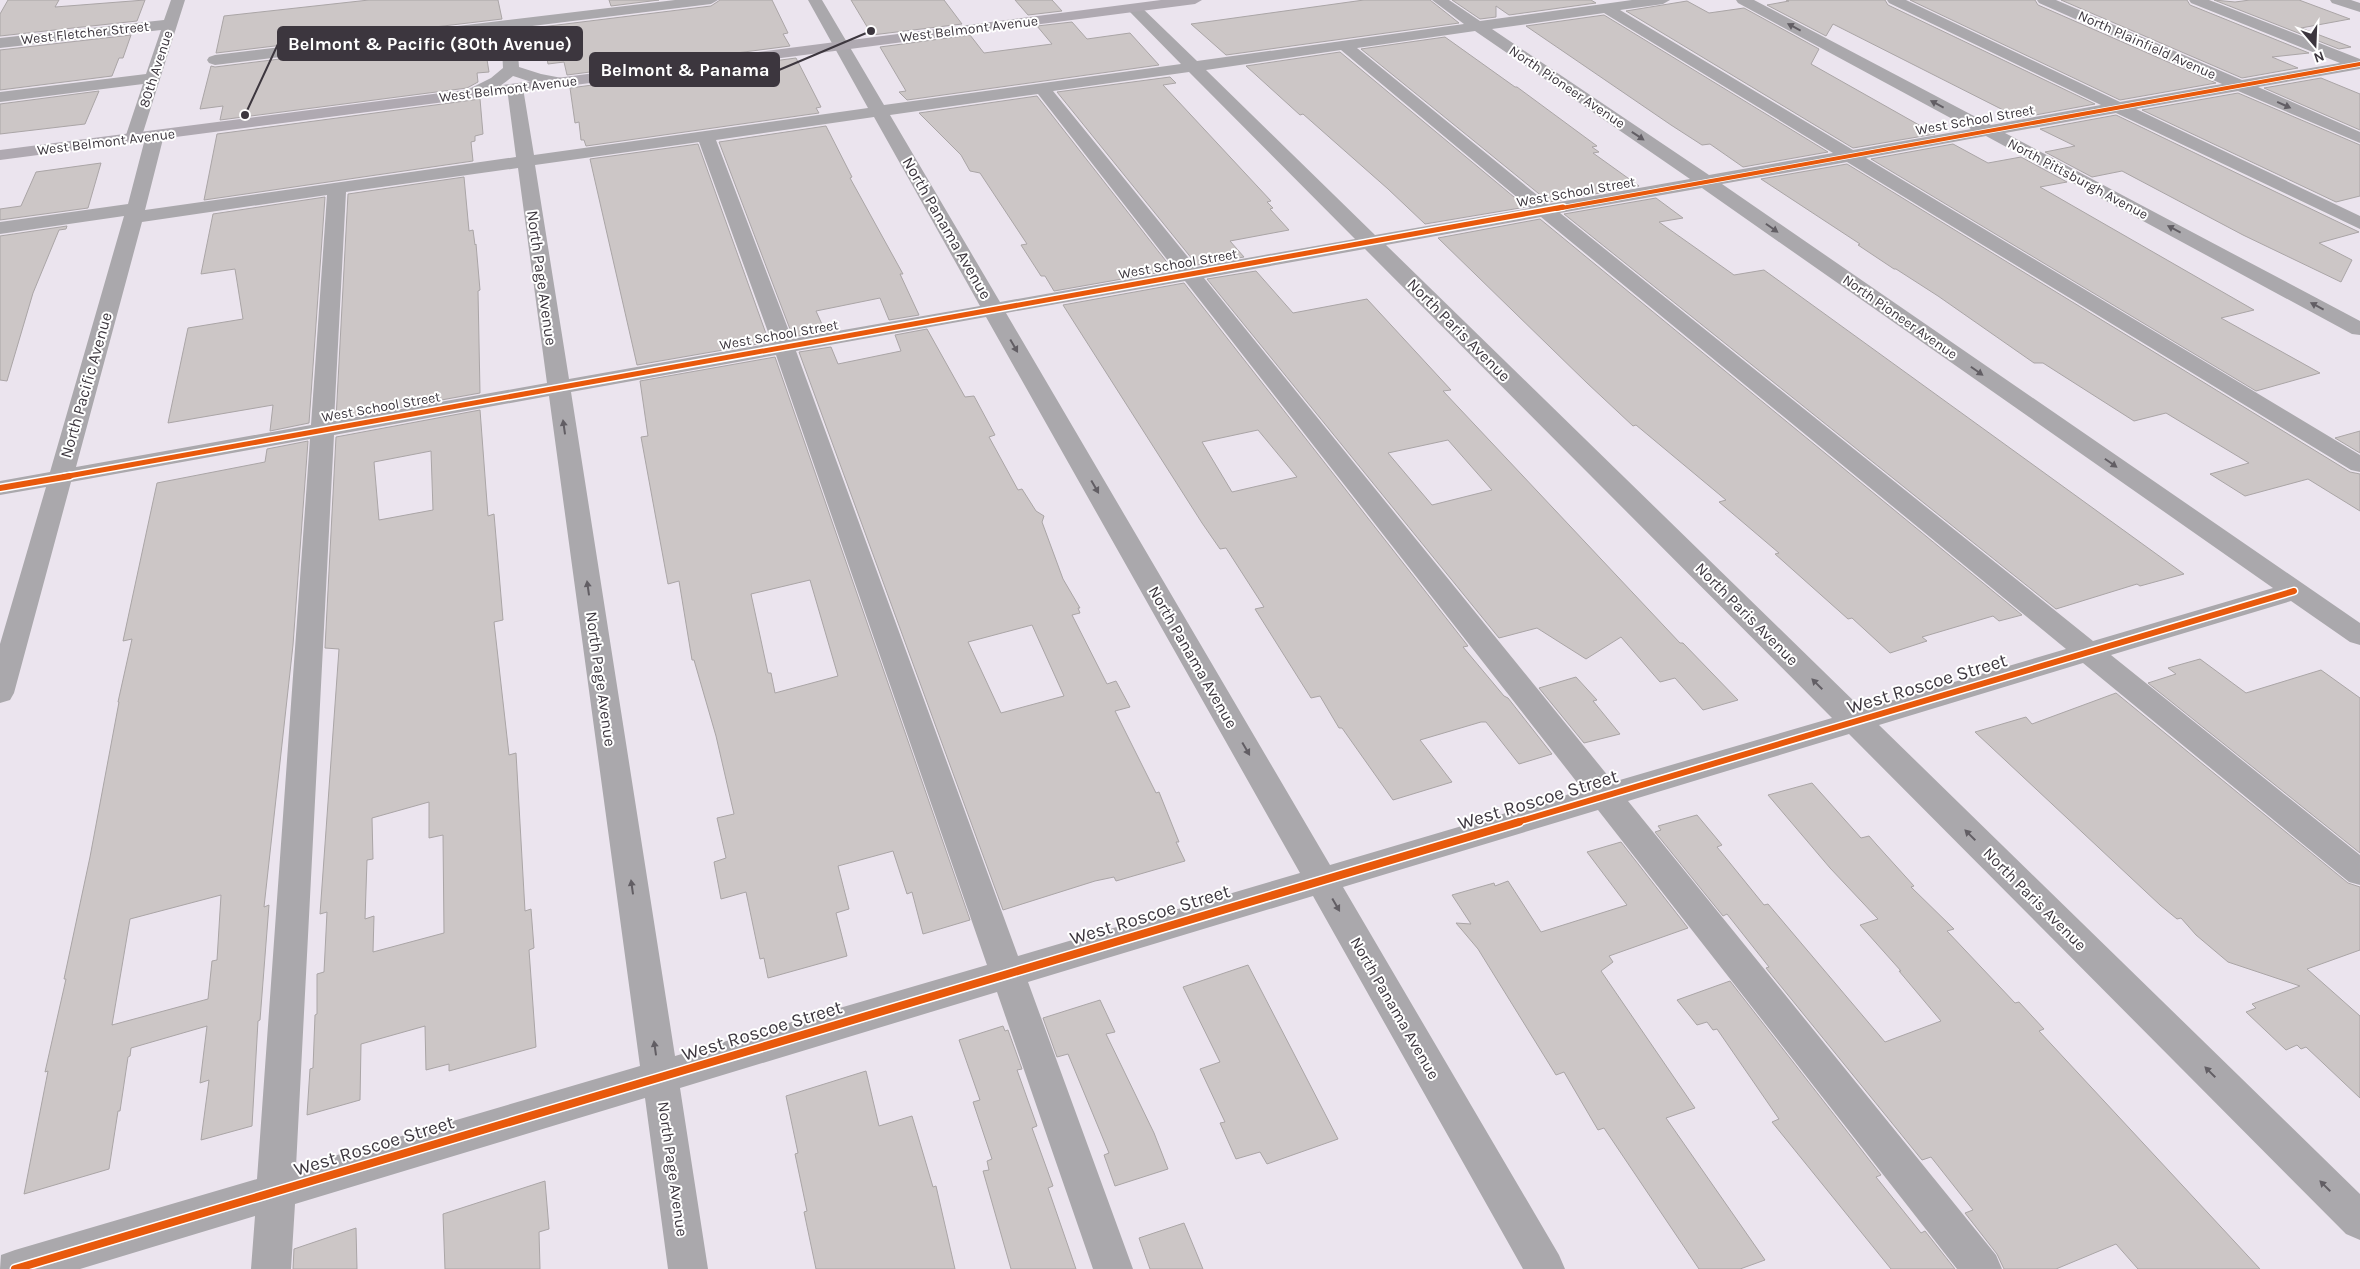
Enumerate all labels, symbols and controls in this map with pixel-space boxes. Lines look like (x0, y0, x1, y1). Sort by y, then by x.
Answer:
street label: North Plainfield Avenue (2075, 7, 2219, 83)
street label: West Belmont Avenue (899, 12, 1039, 46)
street label: West Fletcher Street (20, 18, 150, 48)
north arrow (2290, 20, 2340, 70)
one-way arrow (1787, 23, 1801, 31)
callout: Belmont & Pacific (80th Avenue) (278, 27, 582, 60)
street label: 80th Avenue (136, 28, 176, 110)
text: Belmont & Pacific (80th Avenue) (288, 33, 572, 55)
street label: North Pioneer Avenue (1506, 42, 1628, 132)
text: N (2312, 47, 2327, 66)
callout: Belmont & Panama (590, 53, 779, 86)
text: Belmont & Panama (600, 59, 770, 81)
street label: West Belmont Avenue (438, 72, 578, 106)
one-way arrow (1931, 99, 1944, 108)
street label: West School Street (1914, 101, 2036, 139)
one-way arrow (2277, 102, 2291, 110)
street label: West Belmont Avenue (36, 125, 176, 159)
one-way arrow (1631, 131, 1645, 141)
street label: North Pittsburgh Avenue (2005, 135, 2151, 223)
street label: North Panama Avenue (898, 153, 996, 303)
street label: West School Street (1515, 173, 1637, 211)
street label: North Page Avenue (523, 209, 561, 347)
one-way arrow (1765, 223, 1779, 233)
one-way arrow (2166, 225, 2181, 233)
street label: West School Street (1117, 245, 1239, 283)
street label: North Pioneer Avenue (1839, 271, 1961, 363)
street label: North Paris Avenue (1403, 274, 1515, 386)
one-way arrow (2310, 302, 2324, 310)
street label: North Pacific Avenue (56, 310, 116, 460)
street label: West School Street (718, 316, 840, 354)
one-way arrow (1010, 339, 1019, 353)
one-way arrow (1971, 366, 1984, 376)
street label: West School Street (320, 388, 442, 426)
one-way arrow (560, 418, 568, 434)
one-way arrow (2104, 458, 2118, 468)
one-way arrow (1091, 480, 1100, 493)
street label: North Paris Avenue (1691, 558, 1803, 670)
one-way arrow (583, 579, 591, 595)
street label: North Panama Avenue (1144, 582, 1242, 732)
street label: North Page Avenue (582, 610, 620, 748)
street label: West Roscoe Street (1844, 649, 2010, 719)
one-way arrow (1811, 678, 1823, 690)
one-way arrow (1242, 742, 1251, 756)
street label: West Roscoe Street (1455, 765, 1621, 835)
one-way arrow (1964, 829, 1976, 841)
street label: North Paris Avenue (1979, 843, 2091, 955)
one-way arrow (627, 878, 635, 894)
street label: West Roscoe Street (1067, 880, 1233, 950)
one-way arrow (1332, 898, 1340, 912)
street label: North Panama Avenue (1346, 933, 1444, 1083)
street label: West Roscoe Street (679, 996, 845, 1066)
one-way arrow (651, 1039, 659, 1055)
one-way arrow (2204, 1066, 2216, 1078)
street label: North Page Avenue (654, 1100, 692, 1238)
street label: West Roscoe Street (291, 1111, 457, 1181)
one-way arrow (2320, 1180, 2332, 1192)

